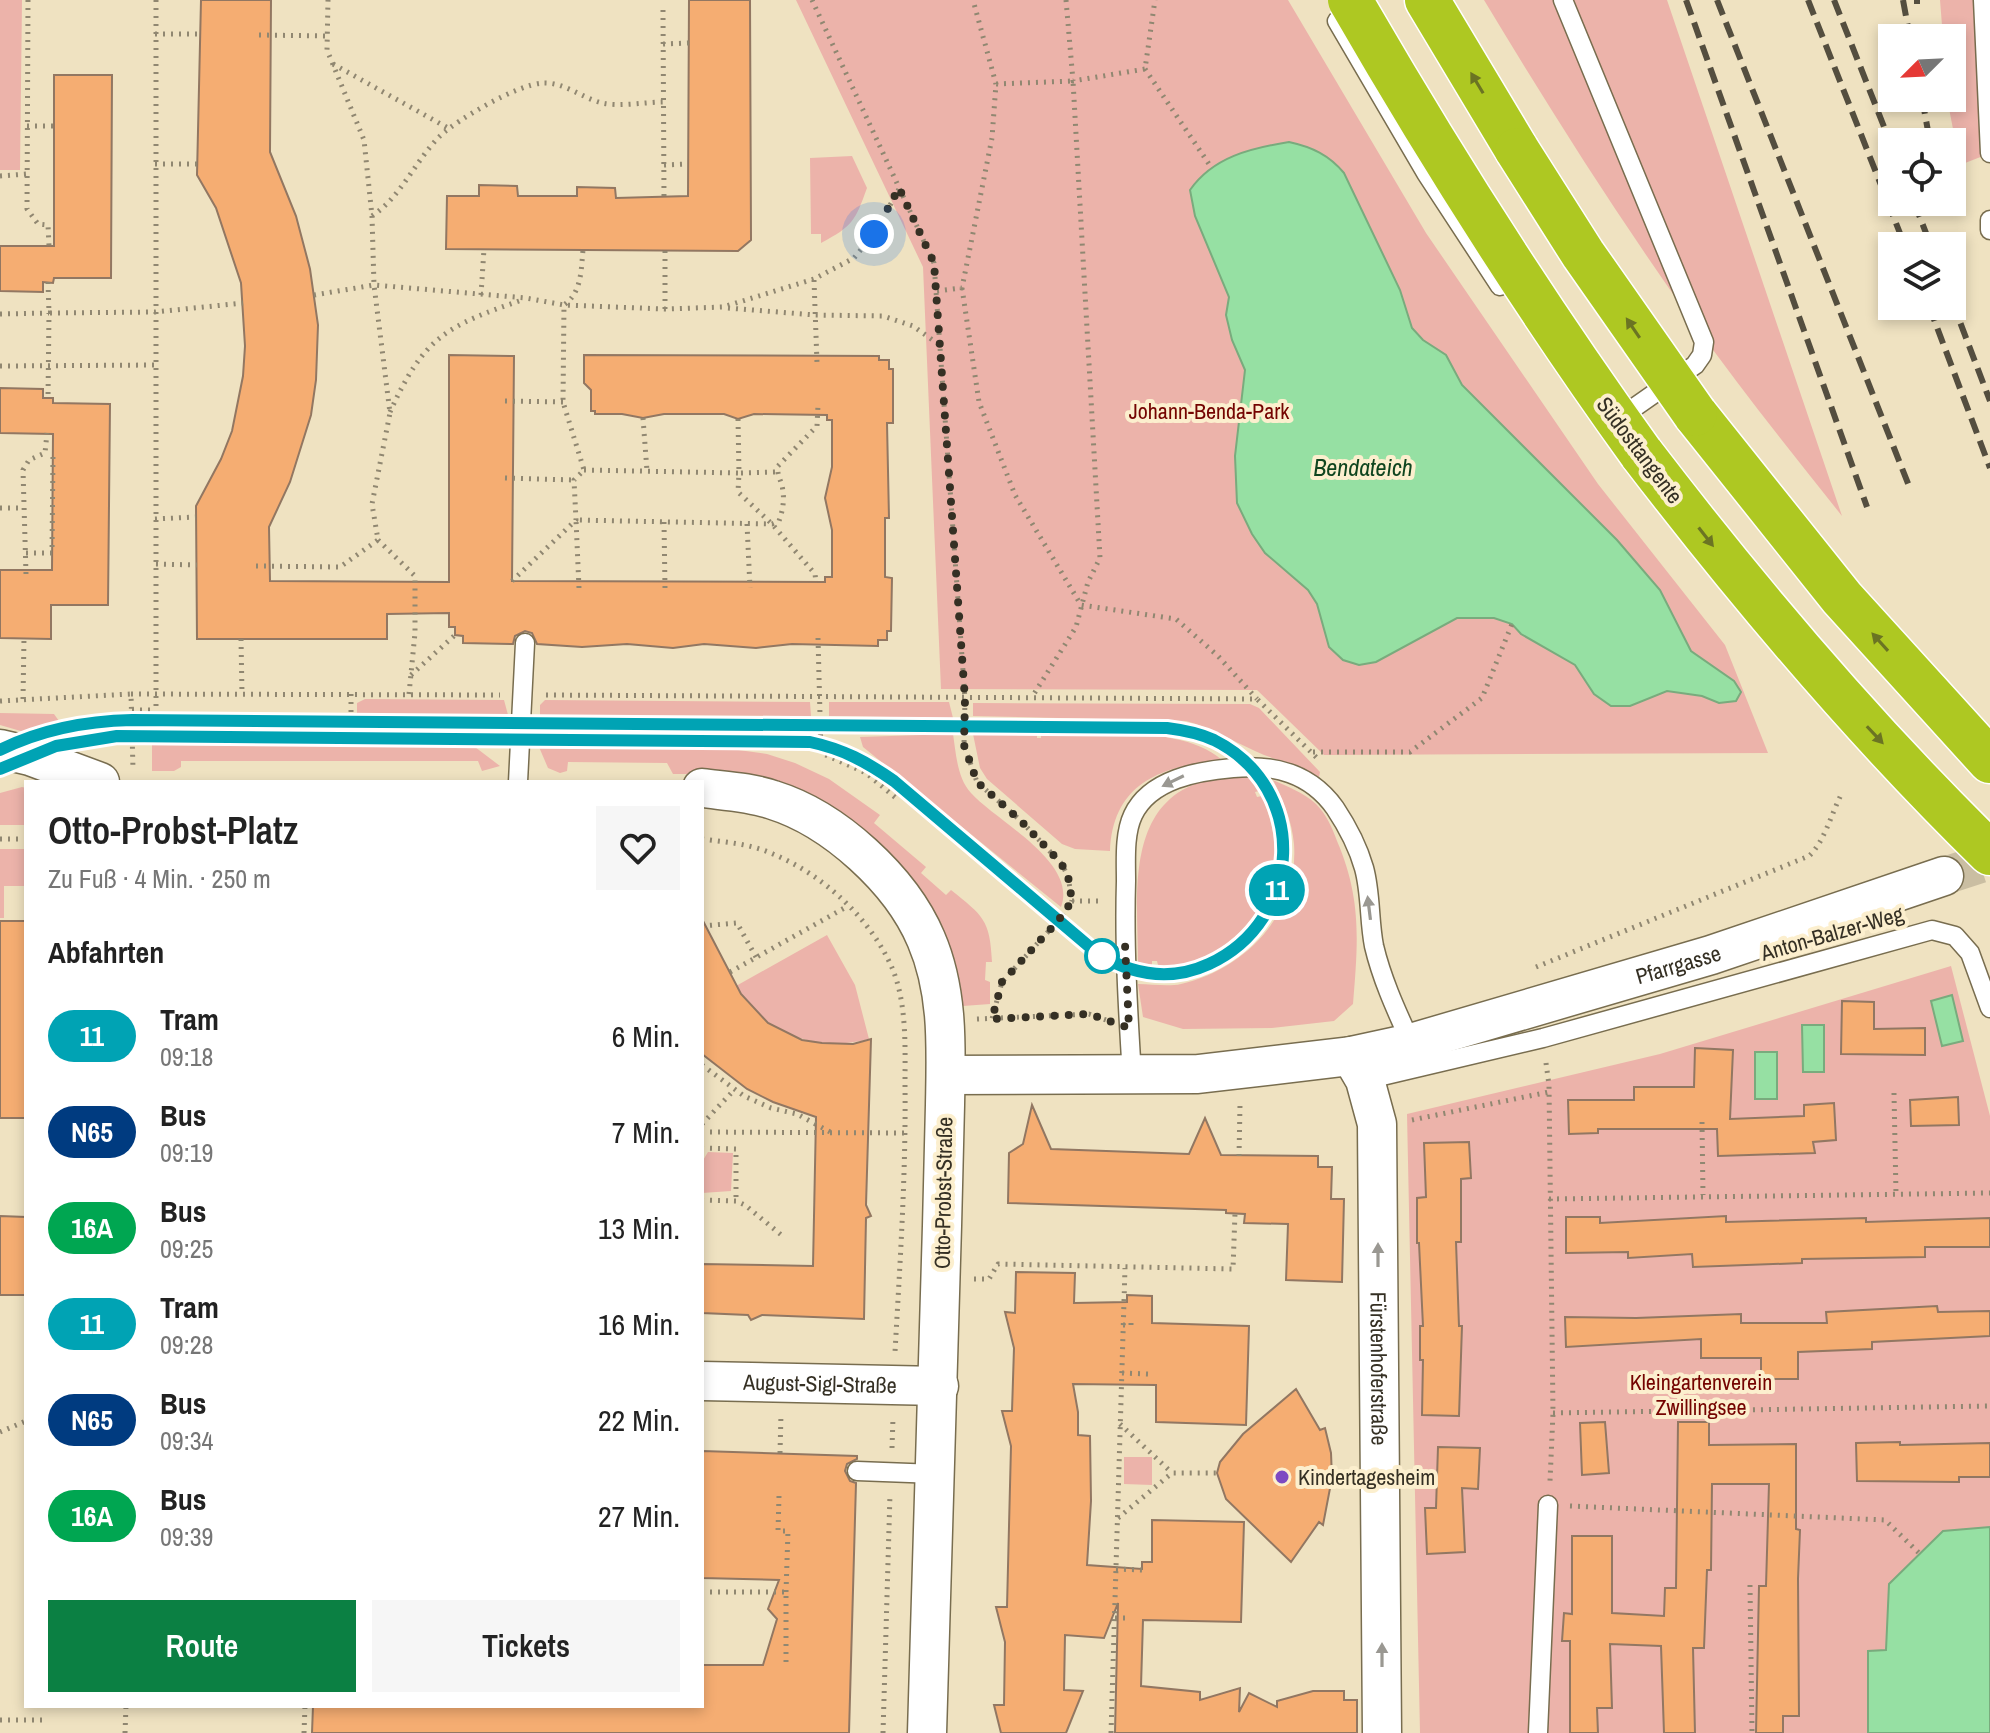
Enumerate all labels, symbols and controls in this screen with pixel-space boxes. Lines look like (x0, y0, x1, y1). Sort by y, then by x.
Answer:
north arrow (1878, 24, 1966, 112)
map controls (1878, 24, 1966, 320)
one-way arrow (1470, 72, 1484, 94)
button: locate (1878, 128, 1966, 216)
your location (854, 214, 894, 254)
button: layers (1878, 232, 1966, 320)
one-way arrow (1626, 317, 1641, 338)
street label: Südosttangente (1590, 391, 1690, 509)
park label: Johann-Benda-Park (1129, 396, 1290, 426)
water label: Bendateich (1313, 451, 1413, 483)
one-way arrow (1697, 527, 1713, 547)
one-way arrow (1872, 633, 1890, 652)
one-way arrow (1865, 725, 1883, 744)
one-way arrow (1162, 774, 1185, 788)
text: Otto-Probst-Platz (48, 805, 298, 856)
button: heart (596, 806, 680, 890)
text: Zu Fuß · 4 Min. · 250 m (48, 861, 271, 896)
line badge: 11 (1241, 864, 1313, 916)
text: 11 (1265, 871, 1289, 909)
one-way arrow (1363, 895, 1376, 920)
street label: Anton-Balzer-Weg (1756, 898, 1907, 968)
text: Abfahrten (48, 932, 164, 972)
street label: Pfarrgasse (1632, 938, 1725, 991)
unlabelled marker (1085, 939, 1119, 973)
text: Tram (160, 999, 219, 1039)
text: 6 Min. (612, 1016, 680, 1056)
text: 11 (80, 1017, 104, 1055)
text: 09:18 (160, 1039, 213, 1074)
text: Bus (160, 1095, 206, 1135)
text: 7 Min. (612, 1112, 680, 1152)
text: N65 (71, 1113, 113, 1151)
street label: Otto-Probst-Straße (927, 1117, 959, 1269)
text: 09:19 (160, 1135, 213, 1170)
text: Bus (160, 1191, 206, 1231)
text: 13 Min. (598, 1208, 680, 1248)
text: 16A (71, 1209, 113, 1247)
text: 09:25 (160, 1231, 213, 1266)
one-way arrow (1372, 1242, 1384, 1267)
text: Tram (160, 1287, 219, 1327)
street label: Fürstenhoferstraße (1363, 1292, 1395, 1446)
text: 16 Min. (598, 1304, 680, 1344)
text: 11 (80, 1305, 104, 1343)
text: 09:28 (160, 1327, 213, 1362)
street label: August-Sigl-Straße (742, 1367, 897, 1400)
park label: Kleingartenverein Zwillingsee (1630, 1367, 1772, 1422)
text: Bus (160, 1383, 206, 1423)
text: 22 Min. (598, 1400, 680, 1440)
text: N65 (71, 1401, 113, 1439)
text: 09:34 (160, 1423, 213, 1458)
place label: Kindertagesheim (1298, 1462, 1435, 1492)
marker: Kindertagesheim (1273, 1468, 1291, 1486)
text: Bus (160, 1479, 206, 1519)
text: 27 Min. (598, 1496, 680, 1536)
text: 16A (71, 1497, 113, 1535)
text: 09:39 (160, 1519, 213, 1554)
button: Route (48, 1600, 356, 1692)
button: Tickets (372, 1600, 680, 1692)
one-way arrow (1376, 1642, 1388, 1667)

